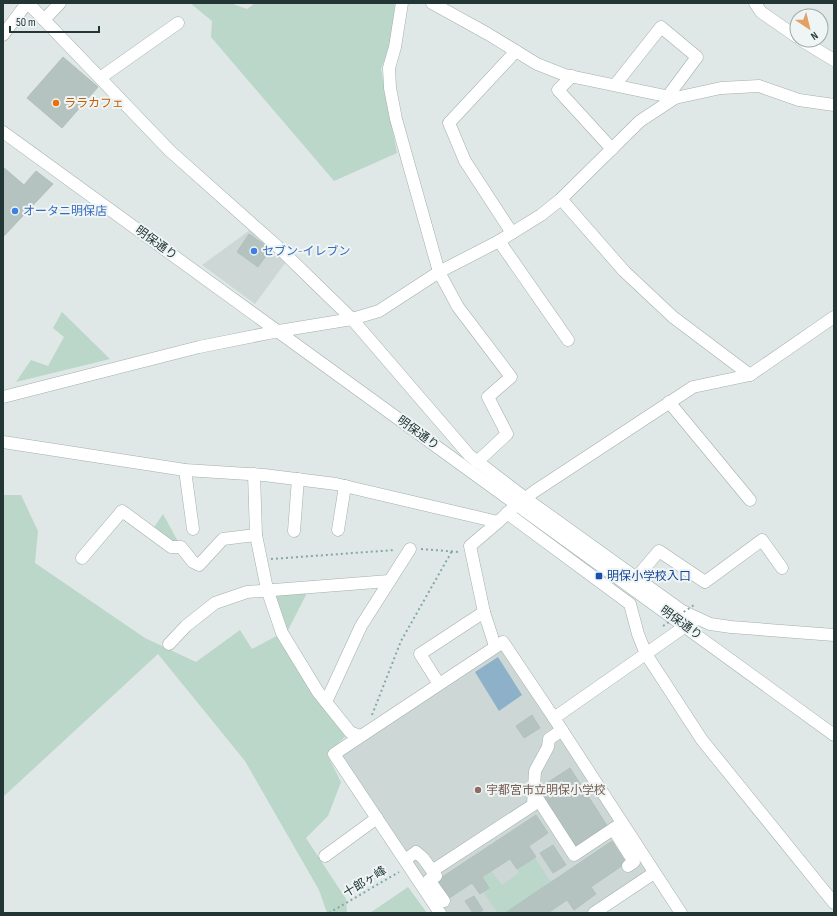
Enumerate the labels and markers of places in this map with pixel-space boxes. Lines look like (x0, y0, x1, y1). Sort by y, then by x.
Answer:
place label: ララカフェ (64, 96, 124, 111)
marker: ララカフェ (51, 98, 61, 108)
place label: オータニ明保店 (23, 204, 107, 219)
marker: オータニ明保店 (10, 206, 20, 216)
place label: セブン-イレブン (262, 244, 350, 259)
marker: セブン-イレブン (249, 246, 259, 256)
place label: 明保小学校入口 (607, 569, 691, 584)
marker: 明保小学校入口 (594, 571, 604, 581)
place label: 宇都宮市立明保小学校 (486, 783, 606, 798)
marker: 宇都宮市立明保小学校 (473, 785, 483, 795)

